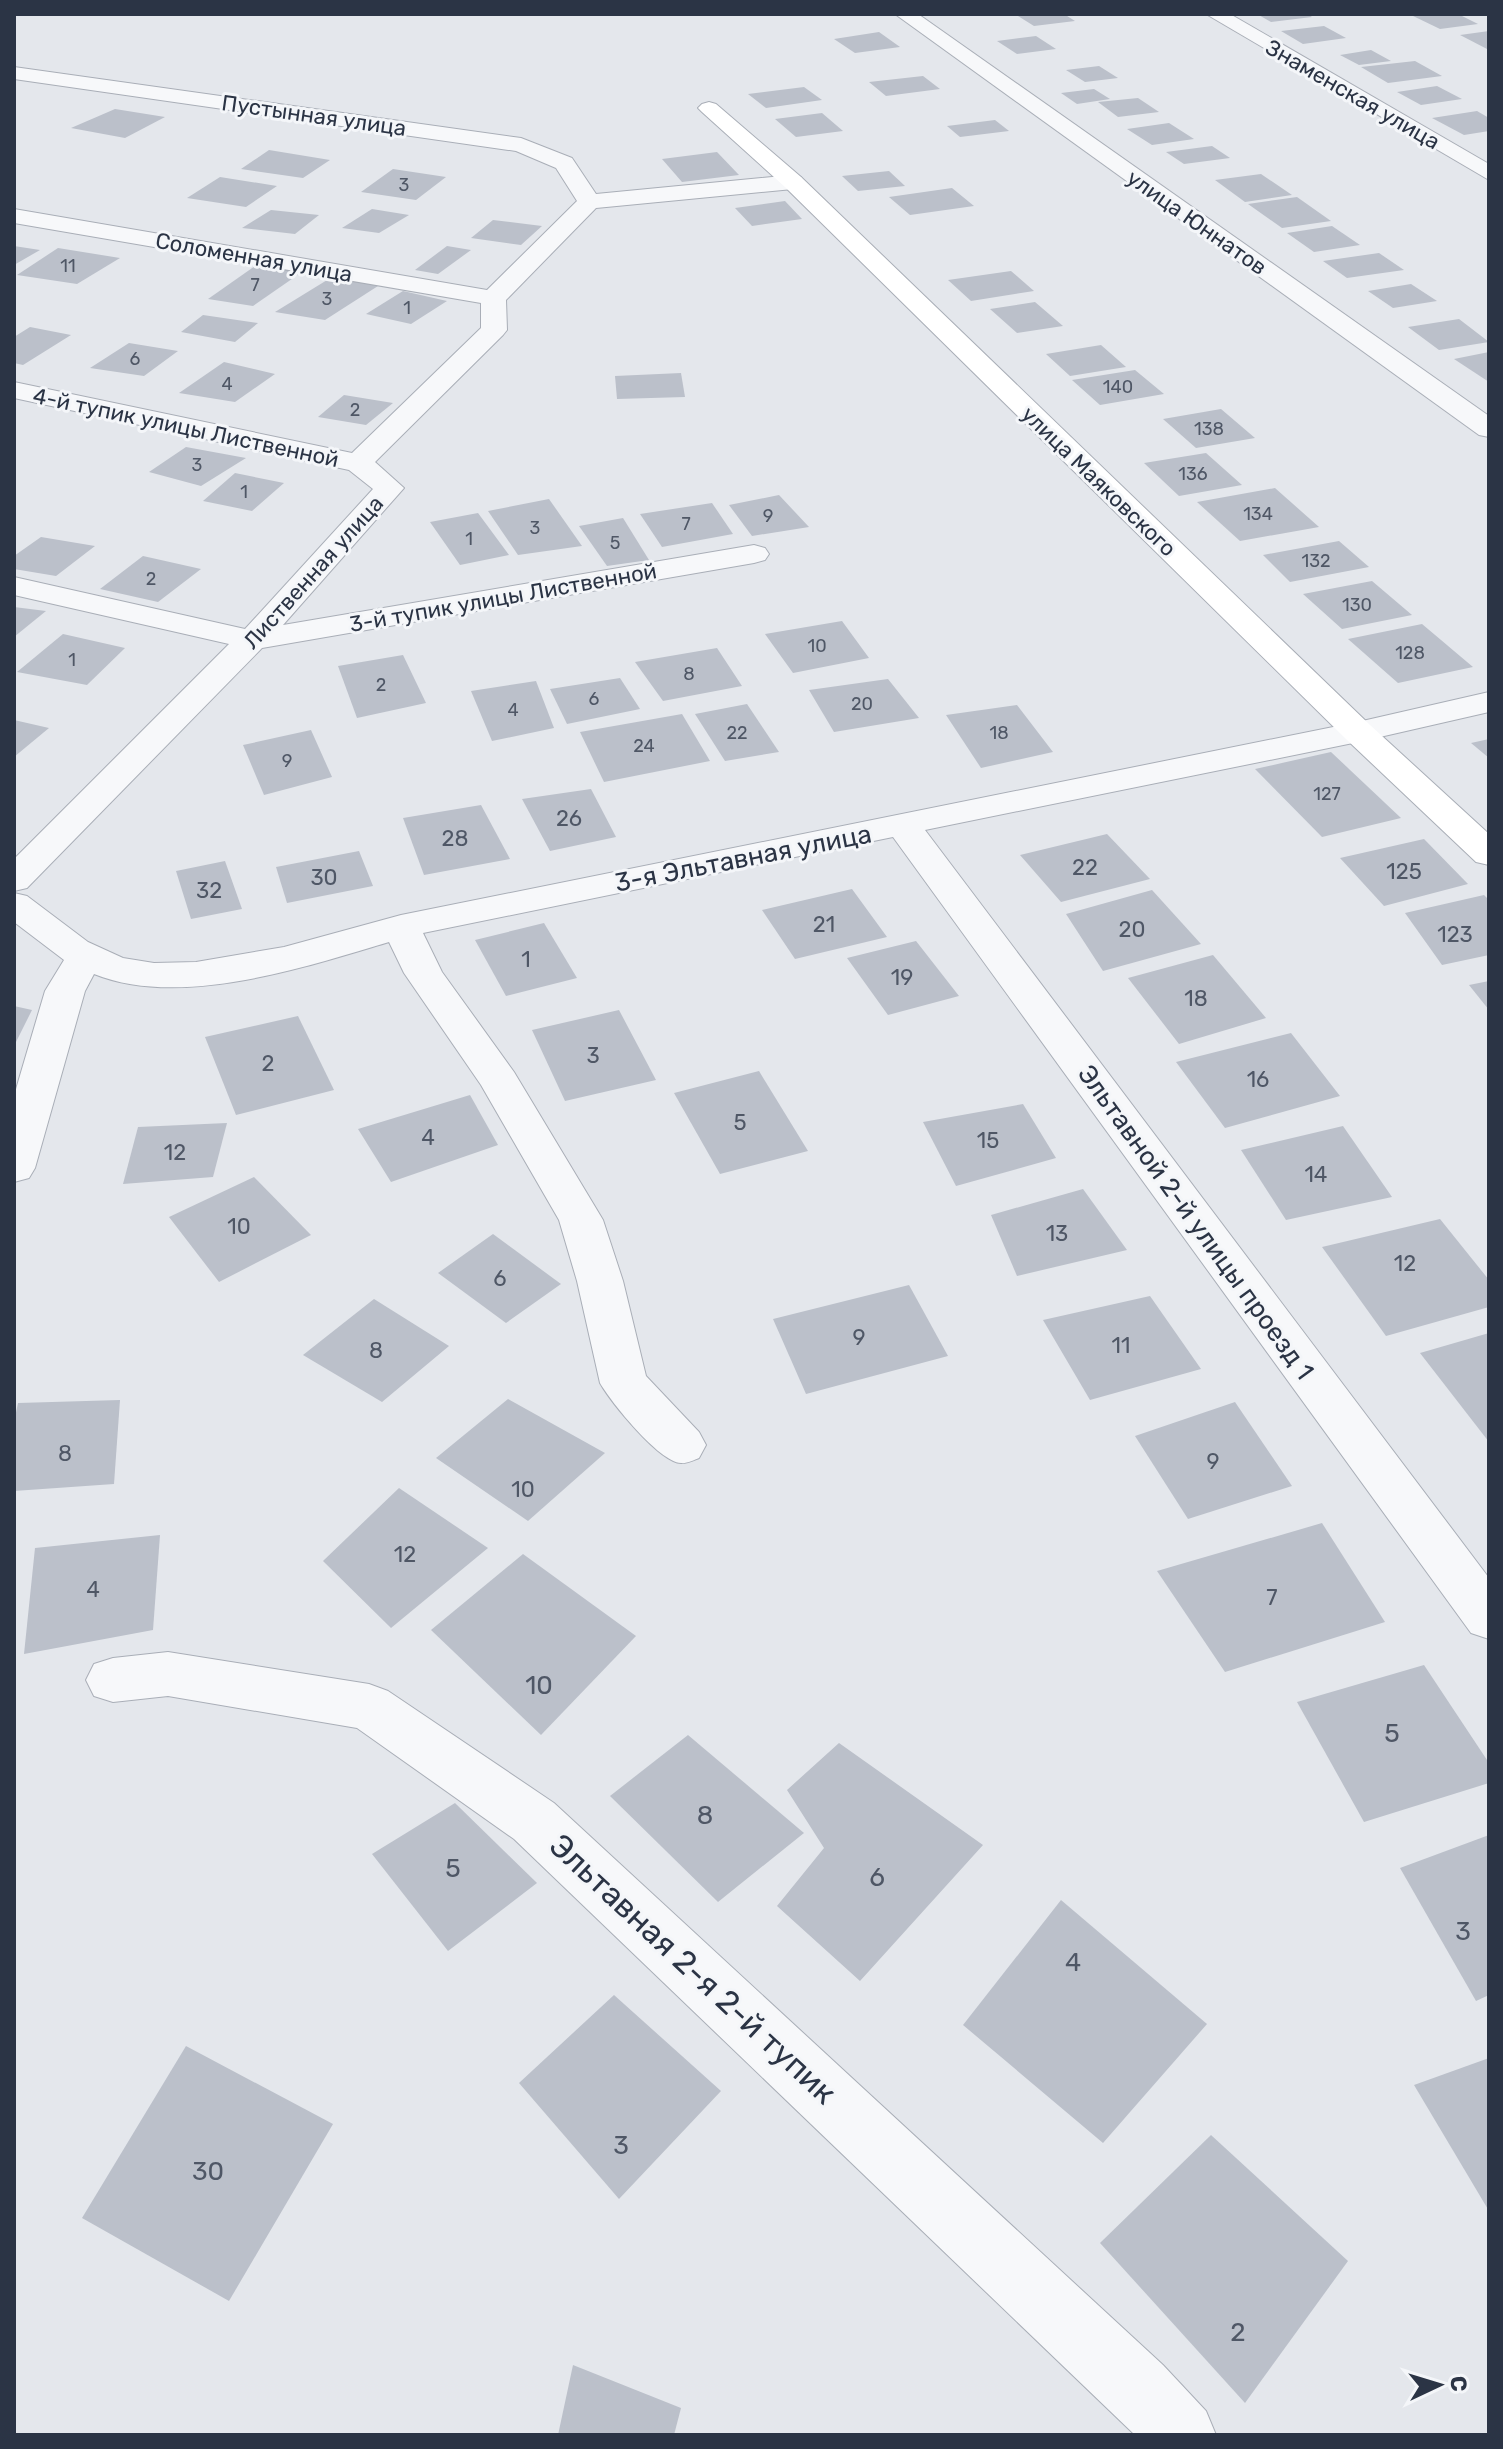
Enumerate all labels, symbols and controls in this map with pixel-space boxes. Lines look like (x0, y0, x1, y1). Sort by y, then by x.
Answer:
street label: Знаменская улица (1261, 34, 1445, 155)
street label: Пустынная улица (220, 89, 408, 142)
street label: улица Юннатов (1121, 164, 1272, 281)
house number: 3 (399, 174, 409, 196)
street label: Соломенная улица (153, 227, 354, 288)
house number: 11 (60, 255, 76, 277)
house number: 7 (250, 274, 260, 296)
house number: 3 (322, 288, 332, 310)
house number: 1 (403, 297, 411, 319)
house number: 6 (130, 348, 141, 370)
house number: 4 (221, 373, 233, 395)
house number: 140 (1103, 376, 1133, 398)
street label: 4-й тупик улицы Лиственной (31, 382, 341, 473)
house number: 2 (350, 399, 360, 421)
street label: улица Маяковского (1016, 401, 1182, 562)
house number: 138 (1194, 418, 1224, 440)
house number: 3 (192, 454, 202, 476)
house number: 136 (1178, 463, 1208, 485)
house number: 1 (240, 481, 248, 503)
street label: Лиственная улица (238, 490, 389, 654)
house number: 134 (1243, 503, 1273, 525)
house number: 9 (763, 505, 773, 527)
house number: 7 (681, 513, 691, 535)
house number: 3 (530, 517, 540, 539)
house number: 1 (465, 528, 473, 550)
house number: 5 (610, 532, 620, 554)
house number: 132 (1301, 550, 1331, 572)
street label: 3-й тупик улицы Лиственной (347, 557, 659, 638)
house number: 2 (146, 568, 156, 590)
house number: 130 (1342, 594, 1372, 616)
house number: 10 (807, 635, 827, 657)
house number: 128 (1395, 642, 1425, 664)
house number: 1 (68, 649, 76, 671)
house number: 8 (683, 663, 695, 685)
house number: 2 (376, 674, 386, 696)
house number: 6 (589, 688, 600, 710)
house number: 20 (851, 693, 873, 715)
house number: 4 (507, 699, 519, 721)
house number: 22 (726, 722, 748, 744)
house number: 18 (989, 722, 1009, 744)
house number: 24 (633, 735, 655, 757)
house number: 9 (282, 750, 292, 772)
house number: 127 (1313, 783, 1341, 805)
house number: 26 (556, 805, 582, 832)
street label: 3-я Эльтавная улица (612, 818, 874, 899)
house number: 28 (442, 825, 468, 852)
house number: 22 (1072, 854, 1098, 881)
house number: 125 (1386, 858, 1422, 885)
house number: 30 (310, 864, 338, 891)
house number: 32 (196, 877, 222, 904)
house number: 21 (813, 911, 835, 938)
house number: 20 (1119, 916, 1145, 943)
house number: 123 (1437, 921, 1473, 948)
house number: 1 (521, 946, 531, 973)
house number: 19 (891, 964, 913, 991)
house number: 18 (1184, 985, 1208, 1012)
house number: 3 (586, 1042, 600, 1069)
house number: 2 (262, 1050, 274, 1077)
street label: Эльтавной 2-й улицы проезд 1 (1071, 1059, 1320, 1386)
house number: 16 (1247, 1066, 1269, 1093)
house number: 5 (733, 1109, 747, 1136)
house number: 4 (421, 1124, 435, 1151)
house number: 15 (977, 1127, 999, 1154)
house number: 12 (164, 1139, 186, 1166)
house number: 14 (1304, 1161, 1328, 1188)
house number: 10 (227, 1213, 251, 1240)
house number: 13 (1046, 1220, 1068, 1247)
house number: 12 (1394, 1250, 1416, 1277)
house number: 6 (493, 1265, 507, 1292)
house number: 9 (852, 1324, 866, 1351)
house number: 11 (1112, 1332, 1130, 1359)
house number: 8 (369, 1337, 383, 1364)
house number: 8 (58, 1440, 72, 1467)
house number: 9 (1206, 1448, 1220, 1475)
house number: 10 (511, 1476, 535, 1503)
house number: 12 (394, 1541, 416, 1568)
house number: 4 (86, 1576, 100, 1603)
house number: 7 (1266, 1584, 1278, 1611)
house number: 10 (525, 1670, 553, 1701)
house number: 5 (1384, 1718, 1400, 1749)
house number: 8 (697, 1800, 713, 1831)
street label: Эльтавная 2-я 2-й тупик (542, 1826, 844, 2112)
house number: 5 (445, 1853, 461, 1884)
house number: 6 (869, 1862, 885, 1893)
house number: 3 (1455, 1916, 1471, 1947)
house number: 4 (1065, 1947, 1081, 1978)
house number: 3 (613, 2130, 629, 2161)
house number: 30 (192, 2156, 224, 2187)
house number: 2 (1230, 2317, 1246, 2348)
north arrow (1399, 2345, 1479, 2425)
text: С (1444, 2375, 1472, 2392)

